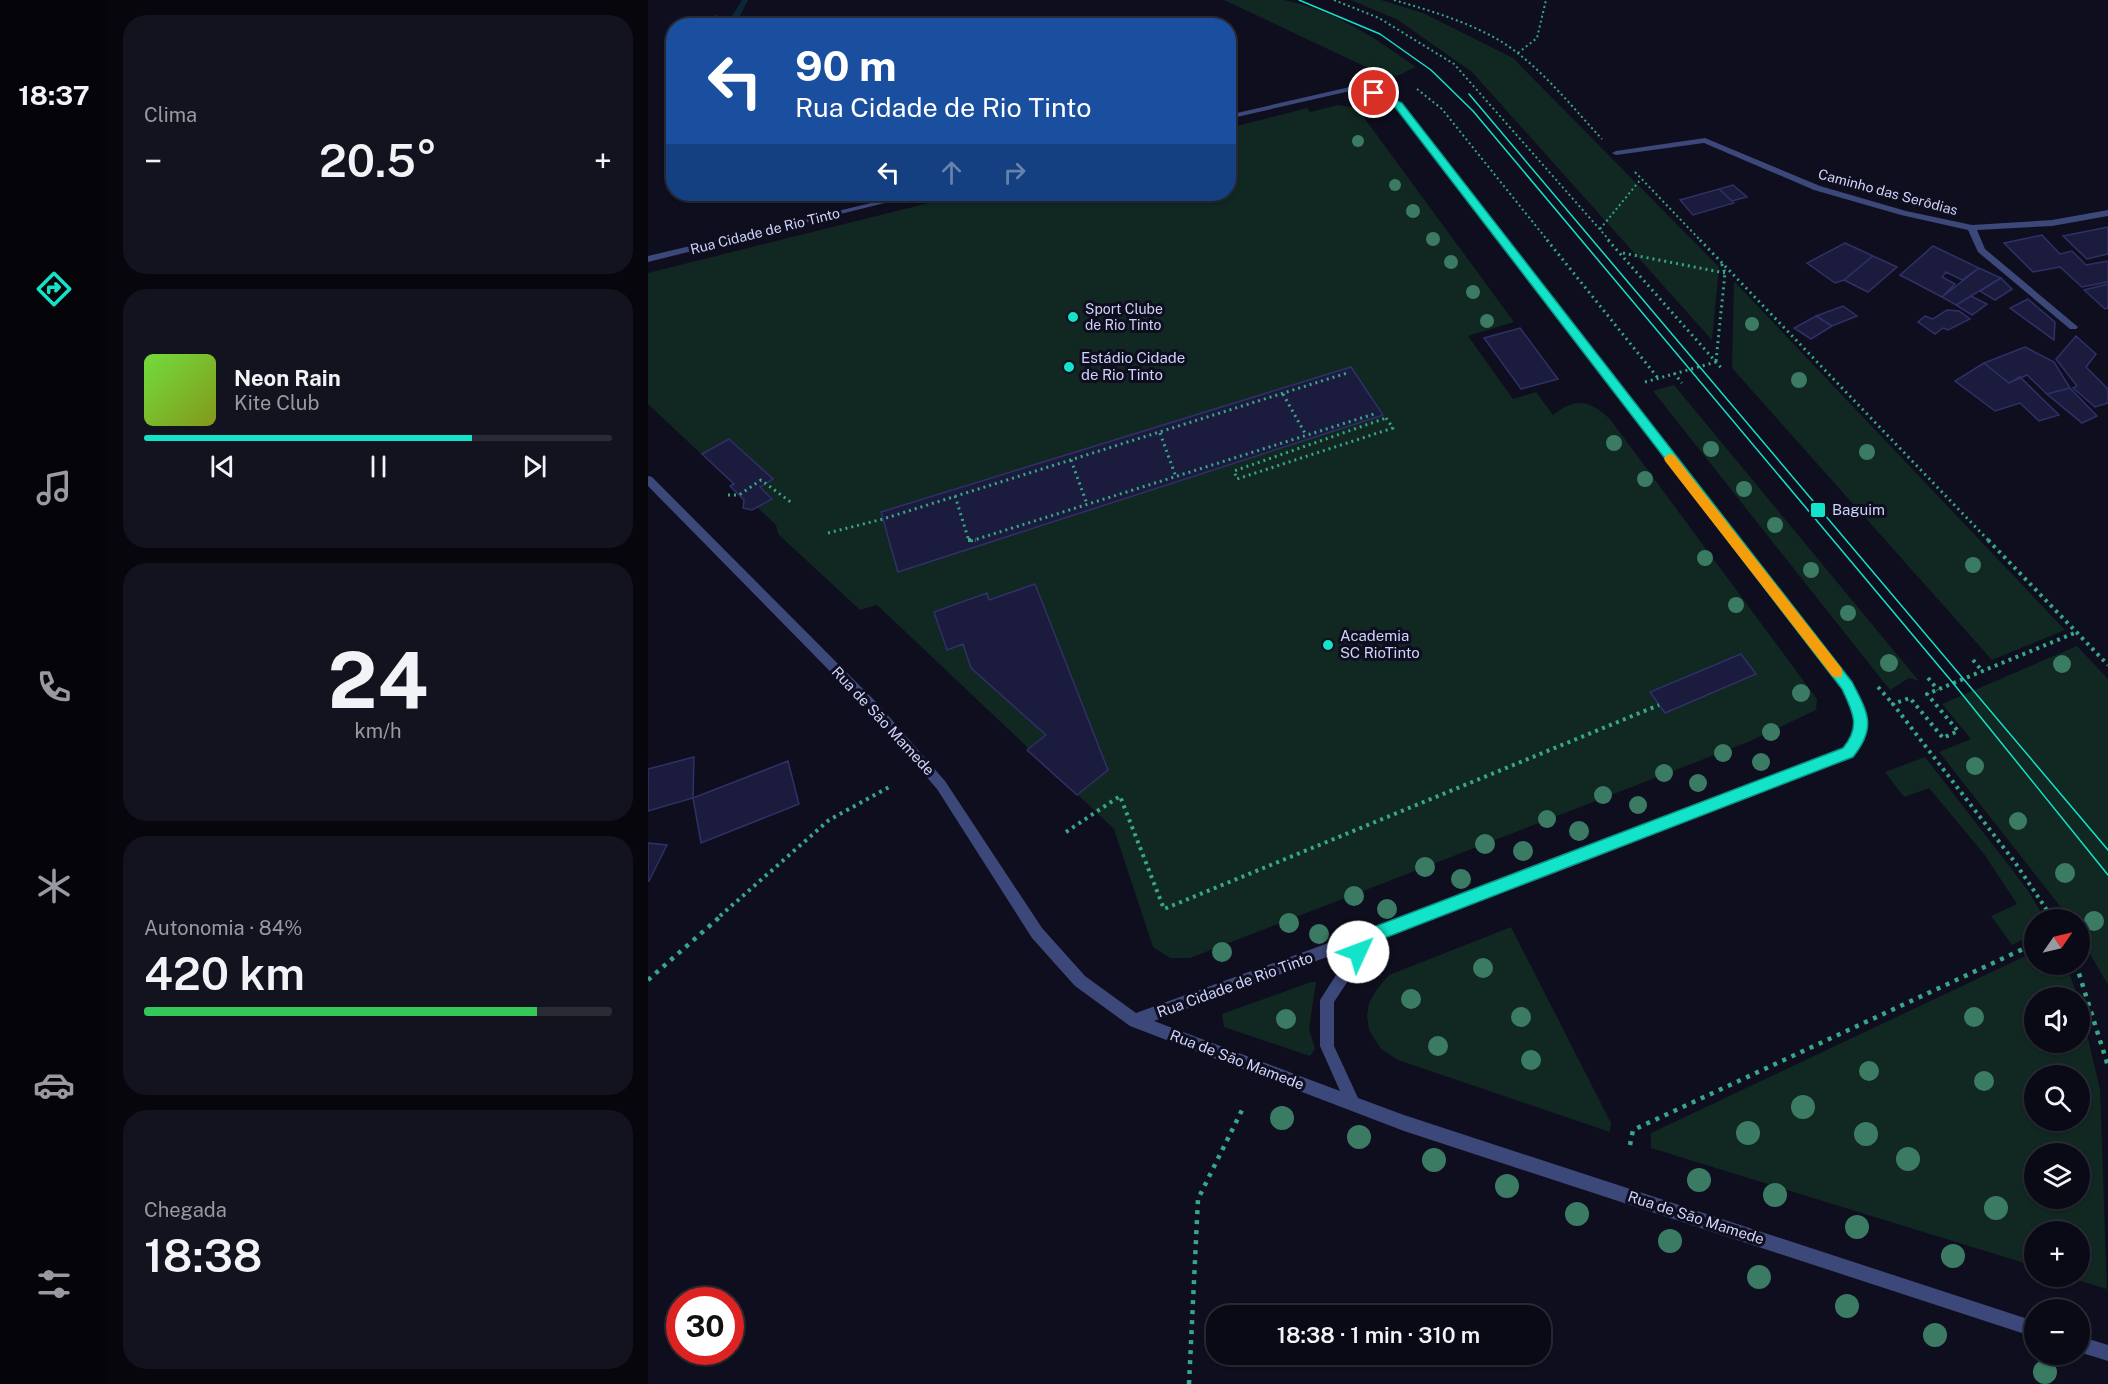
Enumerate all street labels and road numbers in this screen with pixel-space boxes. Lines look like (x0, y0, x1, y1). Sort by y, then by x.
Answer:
street label: Caminho das Serôdias (1816, 166, 1960, 218)
street label: Rua Cidade de Rio Tinto (688, 205, 842, 257)
street label: Rua de São Mamede (829, 663, 938, 778)
street label: Rua Cidade de Rio Tinto (1155, 948, 1315, 1021)
street label: Rua de São Mamede (1168, 1026, 1307, 1093)
street label: Rua de São Mamede (1626, 1187, 1766, 1248)

